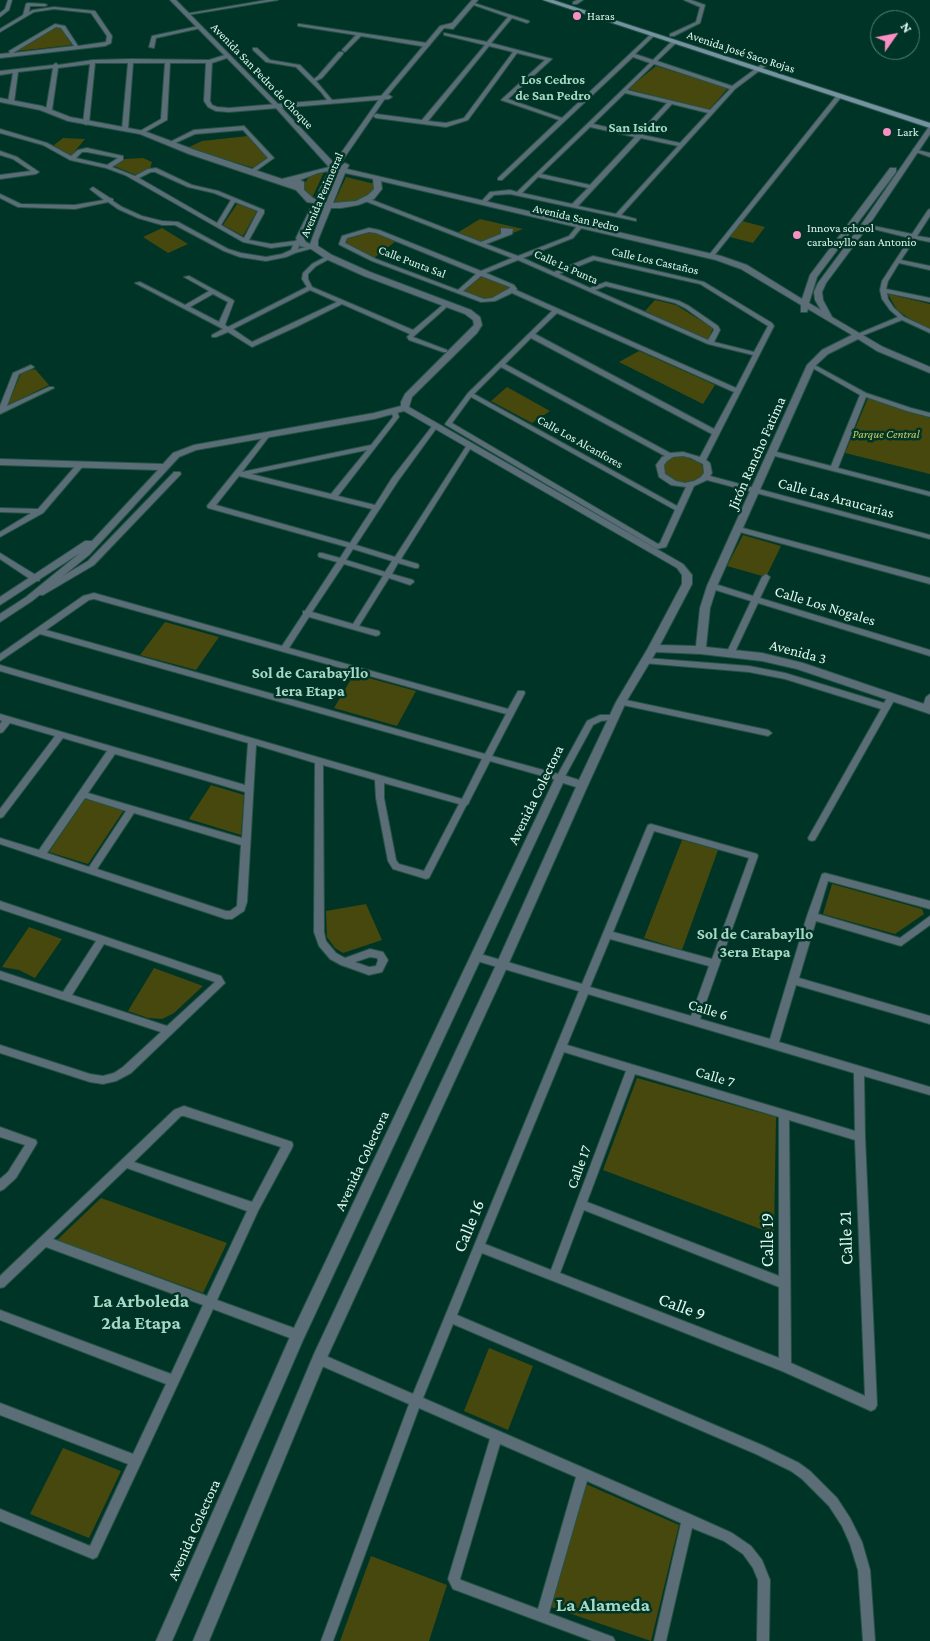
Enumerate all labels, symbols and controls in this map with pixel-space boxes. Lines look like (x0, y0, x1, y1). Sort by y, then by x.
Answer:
place label: Haras (587, 9, 615, 23)
marker: Haras (571, 10, 583, 22)
north arrow (870, 10, 920, 60)
text: N (897, 19, 916, 36)
street label: Avenida San Pedro de Choque (208, 20, 316, 132)
street label: Avenida José Saco Rojas (685, 28, 797, 76)
district label: Los Cedros de San Pedro (515, 72, 591, 104)
district label: San Isidro (608, 120, 668, 136)
place label: Lark (897, 125, 918, 139)
marker: Lark (881, 126, 893, 138)
street label: Avenida Perimetral (298, 150, 346, 240)
street label: Avenida San Pedro (531, 201, 621, 235)
place label: Innova school carabayllo san Antonio (807, 221, 916, 249)
marker: Innova school carabayllo san Antonio (791, 229, 803, 241)
street label: Calle Punta Sal (376, 243, 448, 281)
street label: Calle Los Castaños (610, 244, 700, 278)
street label: Calle La Punta (532, 246, 600, 288)
street label: Jirón Rancho Fatima (724, 394, 790, 512)
street label: Calle Los Alcanfores (535, 413, 625, 471)
park label: Parque Central (852, 427, 920, 441)
street label: Calle Las Araucarias (776, 474, 896, 522)
street label: Calle Los Nogales (772, 582, 878, 630)
street label: Avenida 3 (767, 636, 829, 668)
district label: Sol de Carabayllo 1era Etapa (252, 663, 368, 701)
street label: Avenida Colectora (504, 742, 568, 848)
district label: Sol de Carabayllo 3era Etapa (697, 924, 813, 962)
street label: Calle 6 (686, 995, 730, 1025)
street label: Calle 7 (693, 1063, 737, 1091)
street label: Avenida Colectora (331, 1108, 393, 1214)
street label: Calle 17 (563, 1143, 595, 1191)
street label: Calle 16 (449, 1197, 489, 1255)
street label: Calle 21 (834, 1211, 858, 1265)
street label: Calle 19 (756, 1213, 778, 1267)
street label: Calle 9 (655, 1288, 709, 1326)
district label: La Arboleda 2da Etapa (93, 1290, 189, 1334)
street label: Avenida Colectora (164, 1477, 224, 1583)
district label: La Alameda (556, 1594, 650, 1616)

